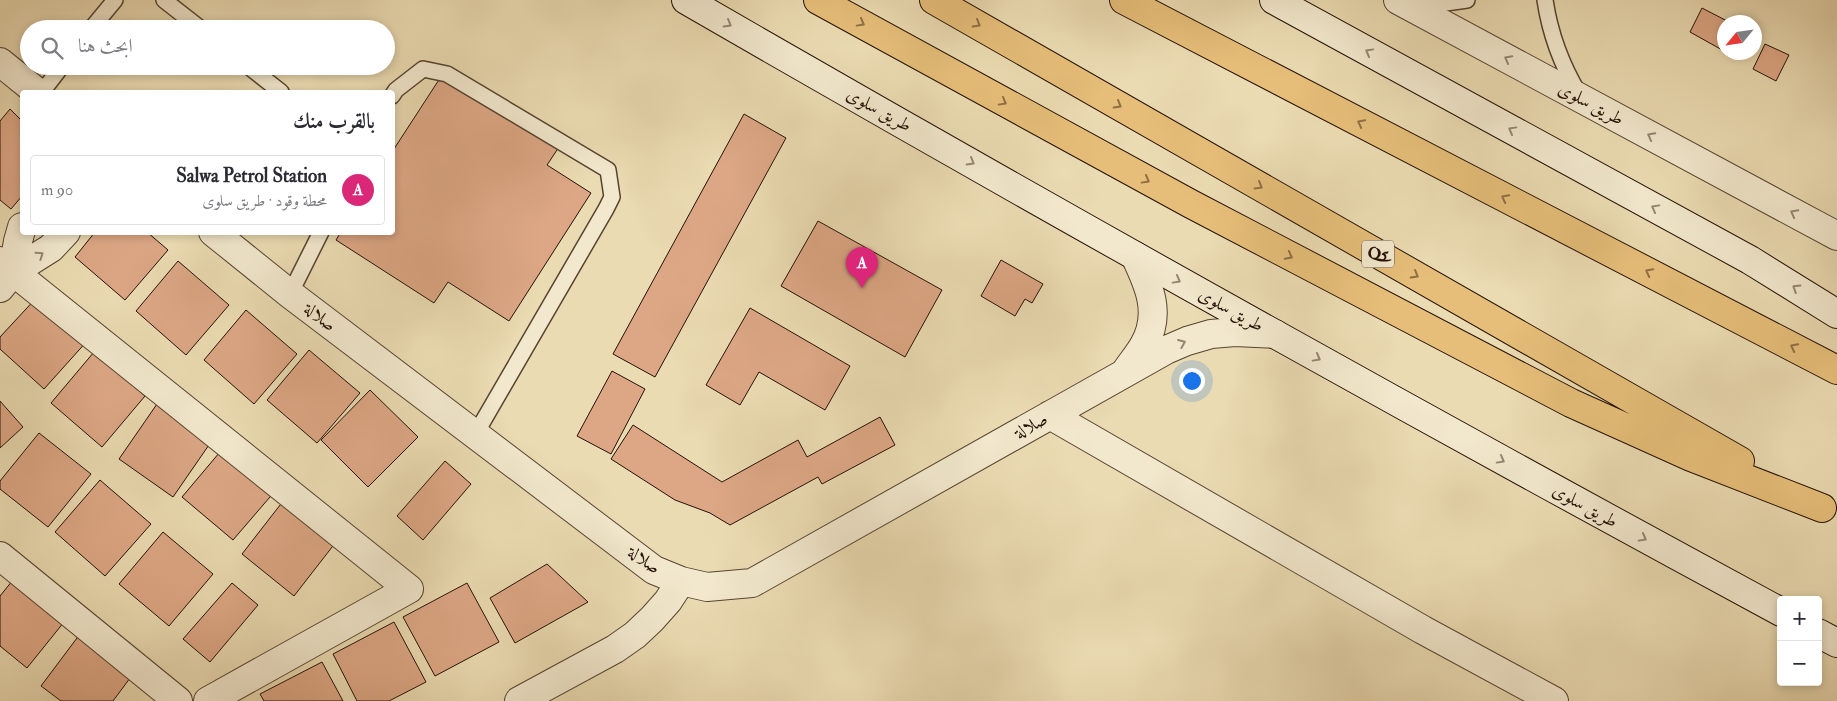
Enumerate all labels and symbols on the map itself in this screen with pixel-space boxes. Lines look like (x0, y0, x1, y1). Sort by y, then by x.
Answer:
north arrow (1717, 15, 1762, 60)
one-way arrow (856, 17, 865, 27)
one-way arrow (722, 18, 731, 28)
one-way arrow (971, 18, 980, 28)
one-way arrow (1366, 48, 1375, 58)
one-way arrow (1504, 55, 1513, 65)
street label: طريق سلوى (1554, 77, 1628, 131)
street label: طريق سلوى (842, 83, 916, 137)
one-way arrow (998, 95, 1007, 105)
one-way arrow (1112, 99, 1121, 109)
one-way arrow (1357, 119, 1366, 129)
one-way arrow (1508, 126, 1517, 136)
one-way arrow (1647, 132, 1656, 142)
one-way arrow (966, 156, 975, 166)
one-way arrow (1141, 173, 1150, 183)
one-way arrow (1253, 179, 1262, 189)
one-way arrow (1501, 194, 1510, 204)
one-way arrow (1651, 204, 1660, 214)
one-way arrow (1790, 209, 1799, 219)
road number: Q5 (1362, 240, 1394, 268)
pin: A (846, 247, 878, 288)
one-way arrow (1284, 250, 1293, 260)
one-way arrow (34, 252, 44, 261)
one-way arrow (1646, 268, 1655, 278)
one-way arrow (1410, 269, 1419, 279)
one-way arrow (1172, 274, 1181, 284)
street label: طريق سلوى (1194, 283, 1268, 337)
one-way arrow (1792, 285, 1801, 295)
street label: صلالة (298, 297, 341, 337)
one-way arrow (1177, 339, 1186, 350)
one-way arrow (1790, 343, 1799, 353)
one-way arrow (1312, 352, 1321, 362)
your location (1179, 368, 1205, 394)
street label: صلالة (1009, 407, 1052, 445)
one-way arrow (1495, 454, 1504, 464)
street label: طريق سلوى (1548, 479, 1622, 533)
one-way arrow (1638, 531, 1647, 541)
street label: صلالة (622, 540, 665, 579)

